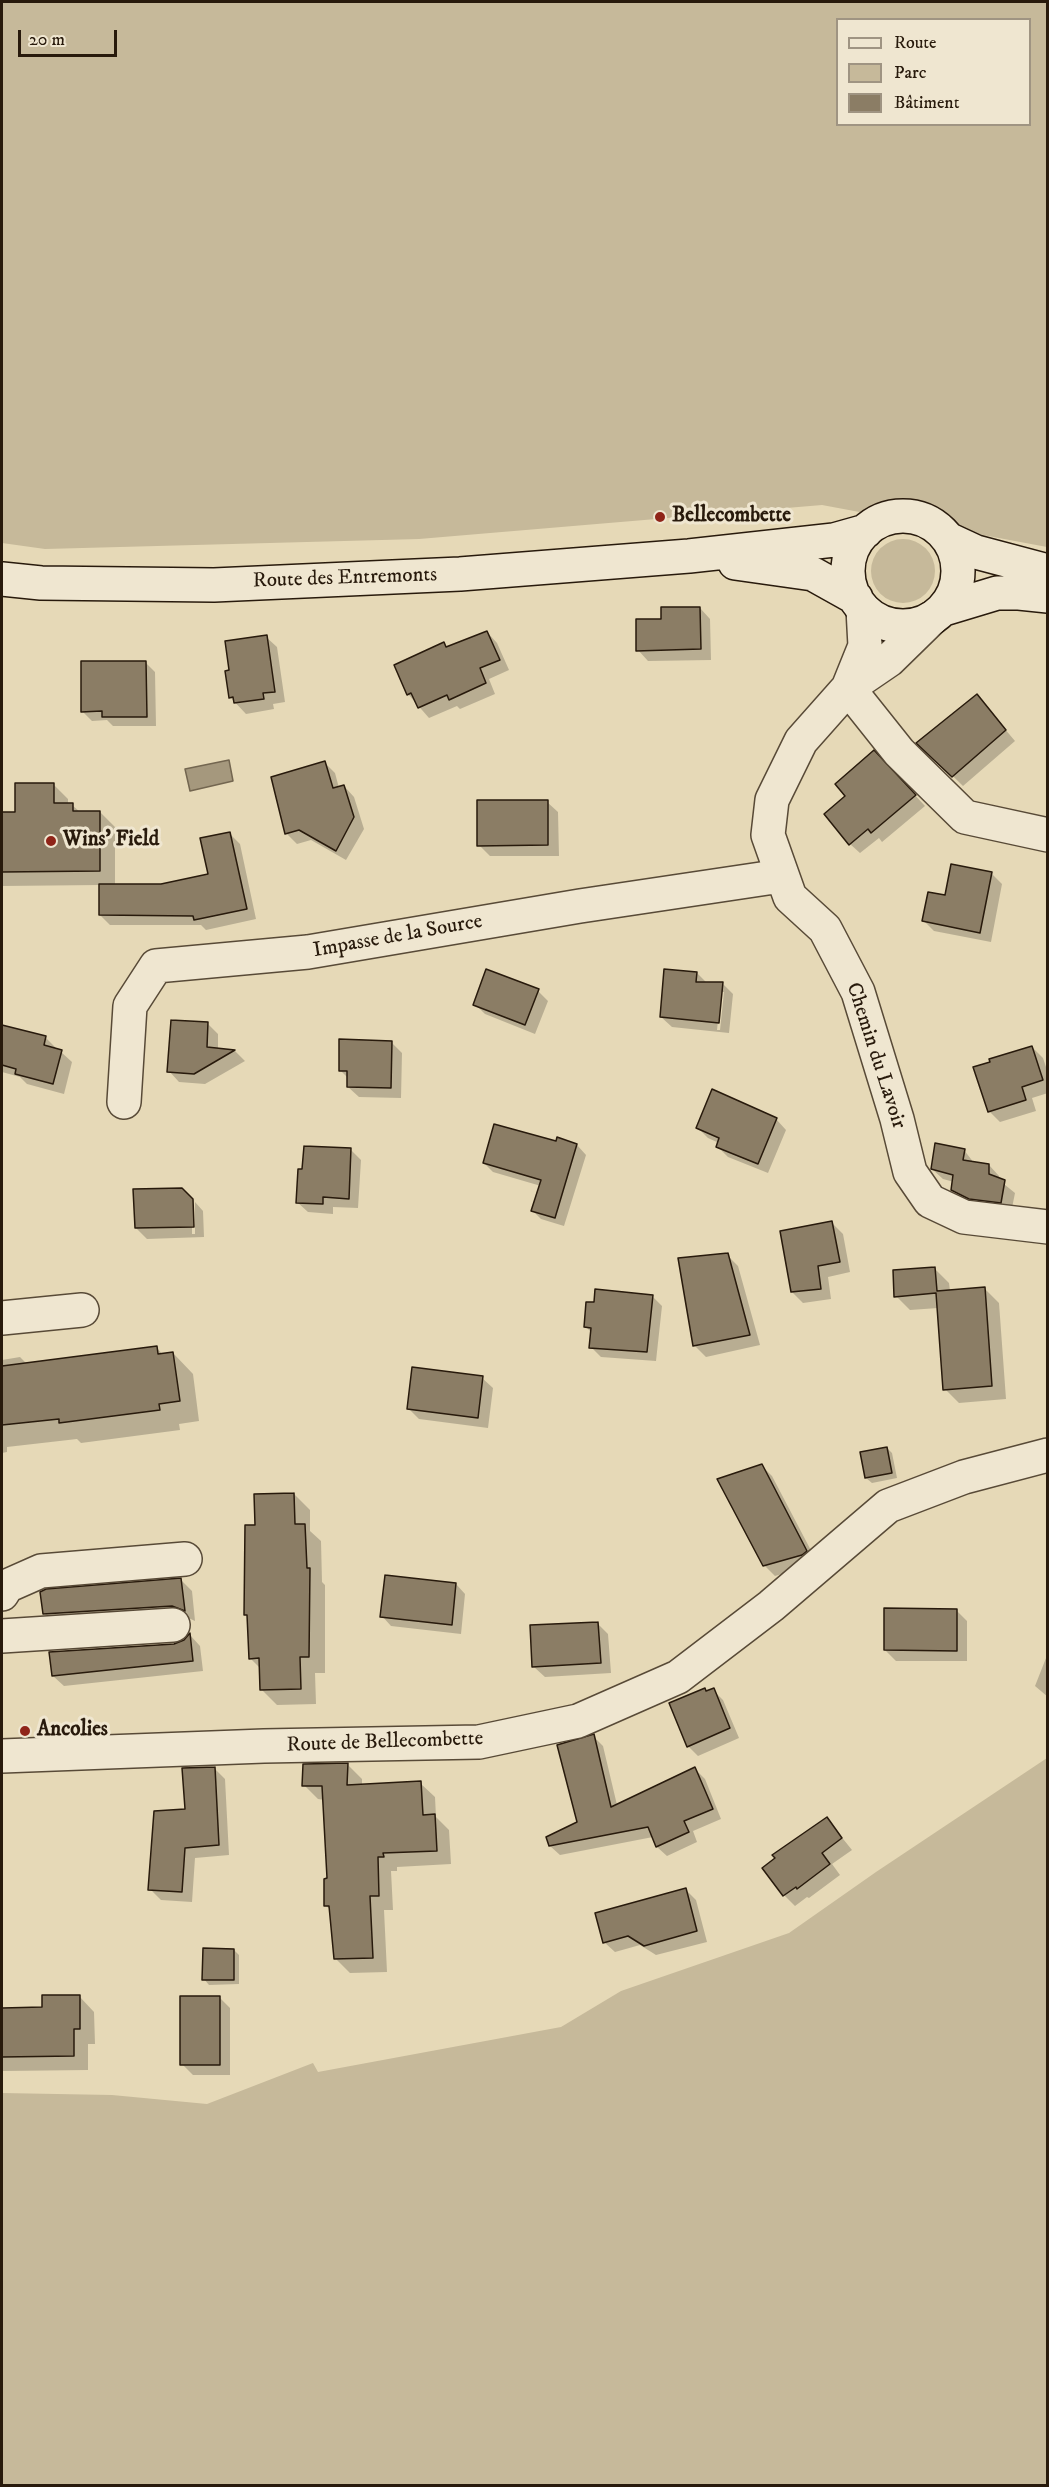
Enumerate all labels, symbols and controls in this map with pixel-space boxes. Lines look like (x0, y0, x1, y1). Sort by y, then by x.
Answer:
scale bar (21, 18, 120, 56)
legend (836, 18, 1031, 126)
text: 20 m (29, 29, 65, 51)
text: Route (894, 32, 937, 54)
text: Parc (894, 62, 926, 84)
text: Bâtiment (894, 92, 959, 114)
place label: Bellecombette (672, 504, 791, 530)
marker: Bellecombette (653, 510, 667, 524)
street label: Route des Entremonts (252, 563, 438, 595)
place label: Wins' Field (63, 828, 159, 854)
marker: Wins' Field (44, 834, 58, 848)
street label: Impasse de la Source (311, 910, 485, 964)
street label: Chemin du Lavoir (840, 980, 910, 1132)
place label: Ancolies (37, 1718, 108, 1744)
marker: Ancolies (18, 1724, 32, 1738)
street label: Route de Bellecombette (286, 1727, 484, 1759)

